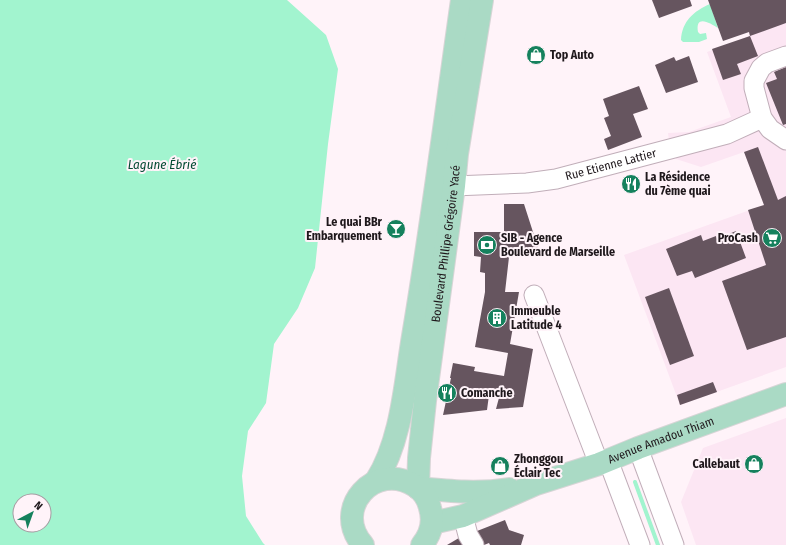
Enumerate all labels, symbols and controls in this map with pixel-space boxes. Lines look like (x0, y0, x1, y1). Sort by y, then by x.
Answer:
shop icon: Top Auto (525, 44, 547, 66)
place label: Top Auto (550, 48, 594, 62)
street label: Rue Etienne Lattier (564, 146, 659, 183)
water label: Lagune Ébrié (128, 157, 196, 172)
street label: Boulevard Phillipe Grégoire Yacé (429, 165, 463, 323)
place label: La Résidence du 7ème quai (645, 170, 711, 198)
restaurant icon: La Résidence du 7ème quai (620, 173, 642, 195)
place label: Le quai BBr Embarquement (306, 215, 383, 243)
bar icon: Le quai BBr Embarquement (385, 218, 407, 240)
supermarket icon: ProCash (761, 227, 783, 249)
place label: SIB - Agence Boulevard de Marseille (501, 231, 615, 259)
place label: ProCash (718, 231, 758, 245)
bank icon: SIB - Agence Boulevard de Marseille (476, 234, 498, 256)
place label: Immeuble Latitude 4 (511, 304, 562, 332)
building icon: Immeuble Latitude 4 (486, 307, 508, 329)
restaurant icon: Comanche (436, 382, 458, 404)
place label: Comanche (461, 386, 512, 400)
street label: Avenue Amadou Thiam (606, 414, 716, 467)
place label: Zhonggou Éclair Tec (514, 452, 563, 480)
shop icon: Callebaut (743, 453, 765, 475)
shop icon: Zhonggou Éclair Tec (489, 455, 511, 477)
place label: Callebaut (693, 457, 741, 471)
north arrow (12, 493, 52, 533)
text: N (31, 499, 45, 513)

